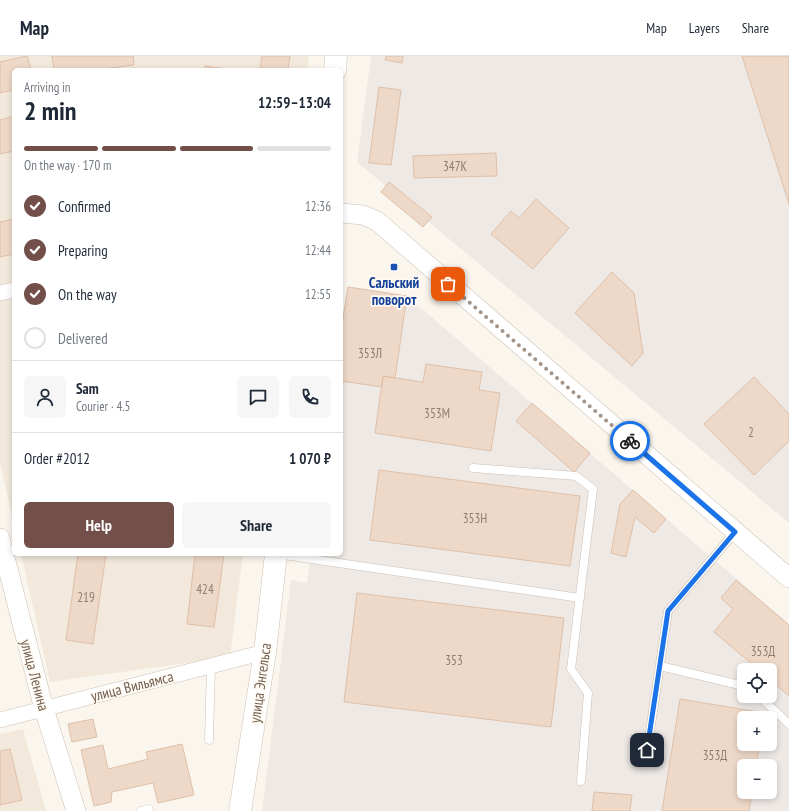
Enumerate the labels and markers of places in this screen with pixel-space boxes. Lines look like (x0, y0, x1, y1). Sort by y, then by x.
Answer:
marker: Сальский поворот (389, 262, 399, 272)
pin (431, 267, 465, 301)
place label: Сальский поворот (369, 273, 420, 309)
pin (630, 733, 664, 767)

